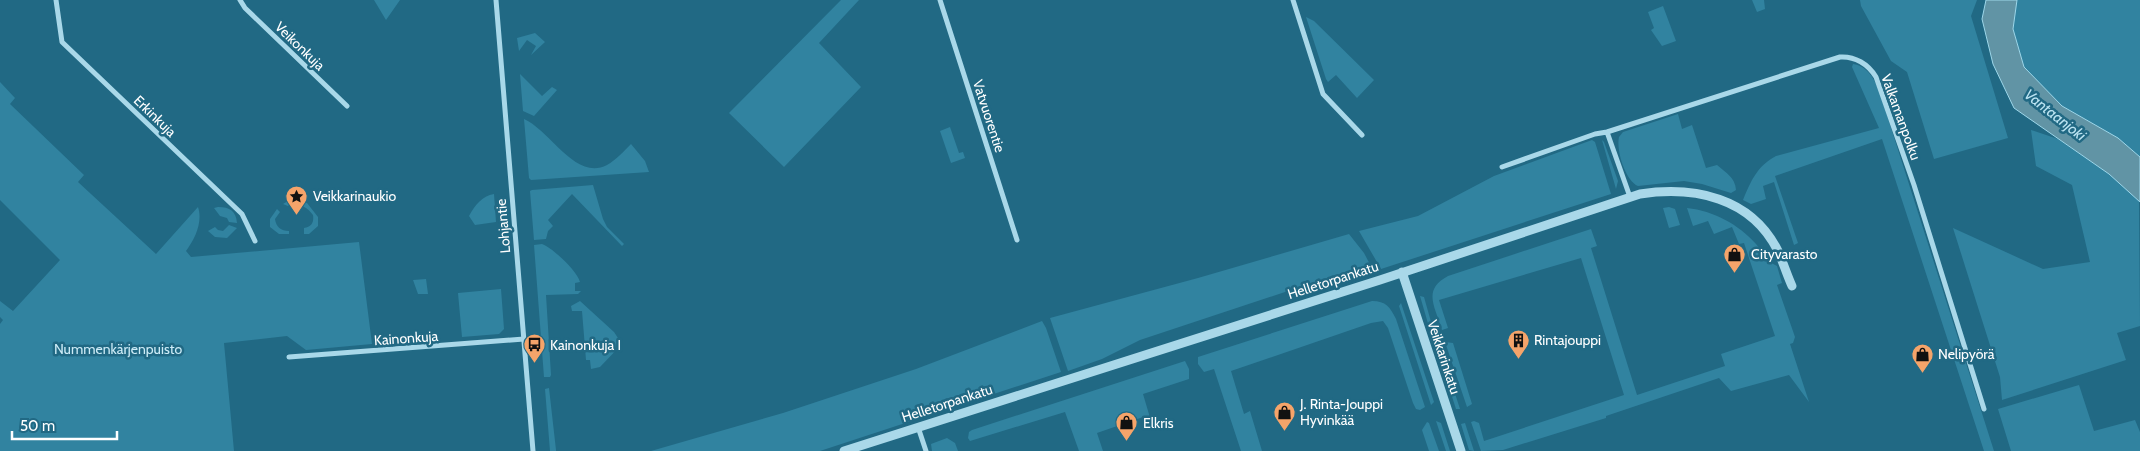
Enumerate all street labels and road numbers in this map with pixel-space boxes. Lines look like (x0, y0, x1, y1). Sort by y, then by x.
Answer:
street label: Veikonkuja (271, 18, 329, 74)
street label: Valkamanpolku (1877, 72, 1925, 162)
street label: Vatvuorentie (969, 77, 1009, 155)
street label: Erkinkuja (130, 91, 180, 141)
street label: Lohjantie (492, 198, 514, 254)
street label: Helletorpankatu (1285, 257, 1381, 303)
street label: Veikkarinkatu (1424, 318, 1464, 396)
street label: Kainonkuja (373, 327, 439, 349)
street label: Helletorpankatu (899, 380, 995, 426)

